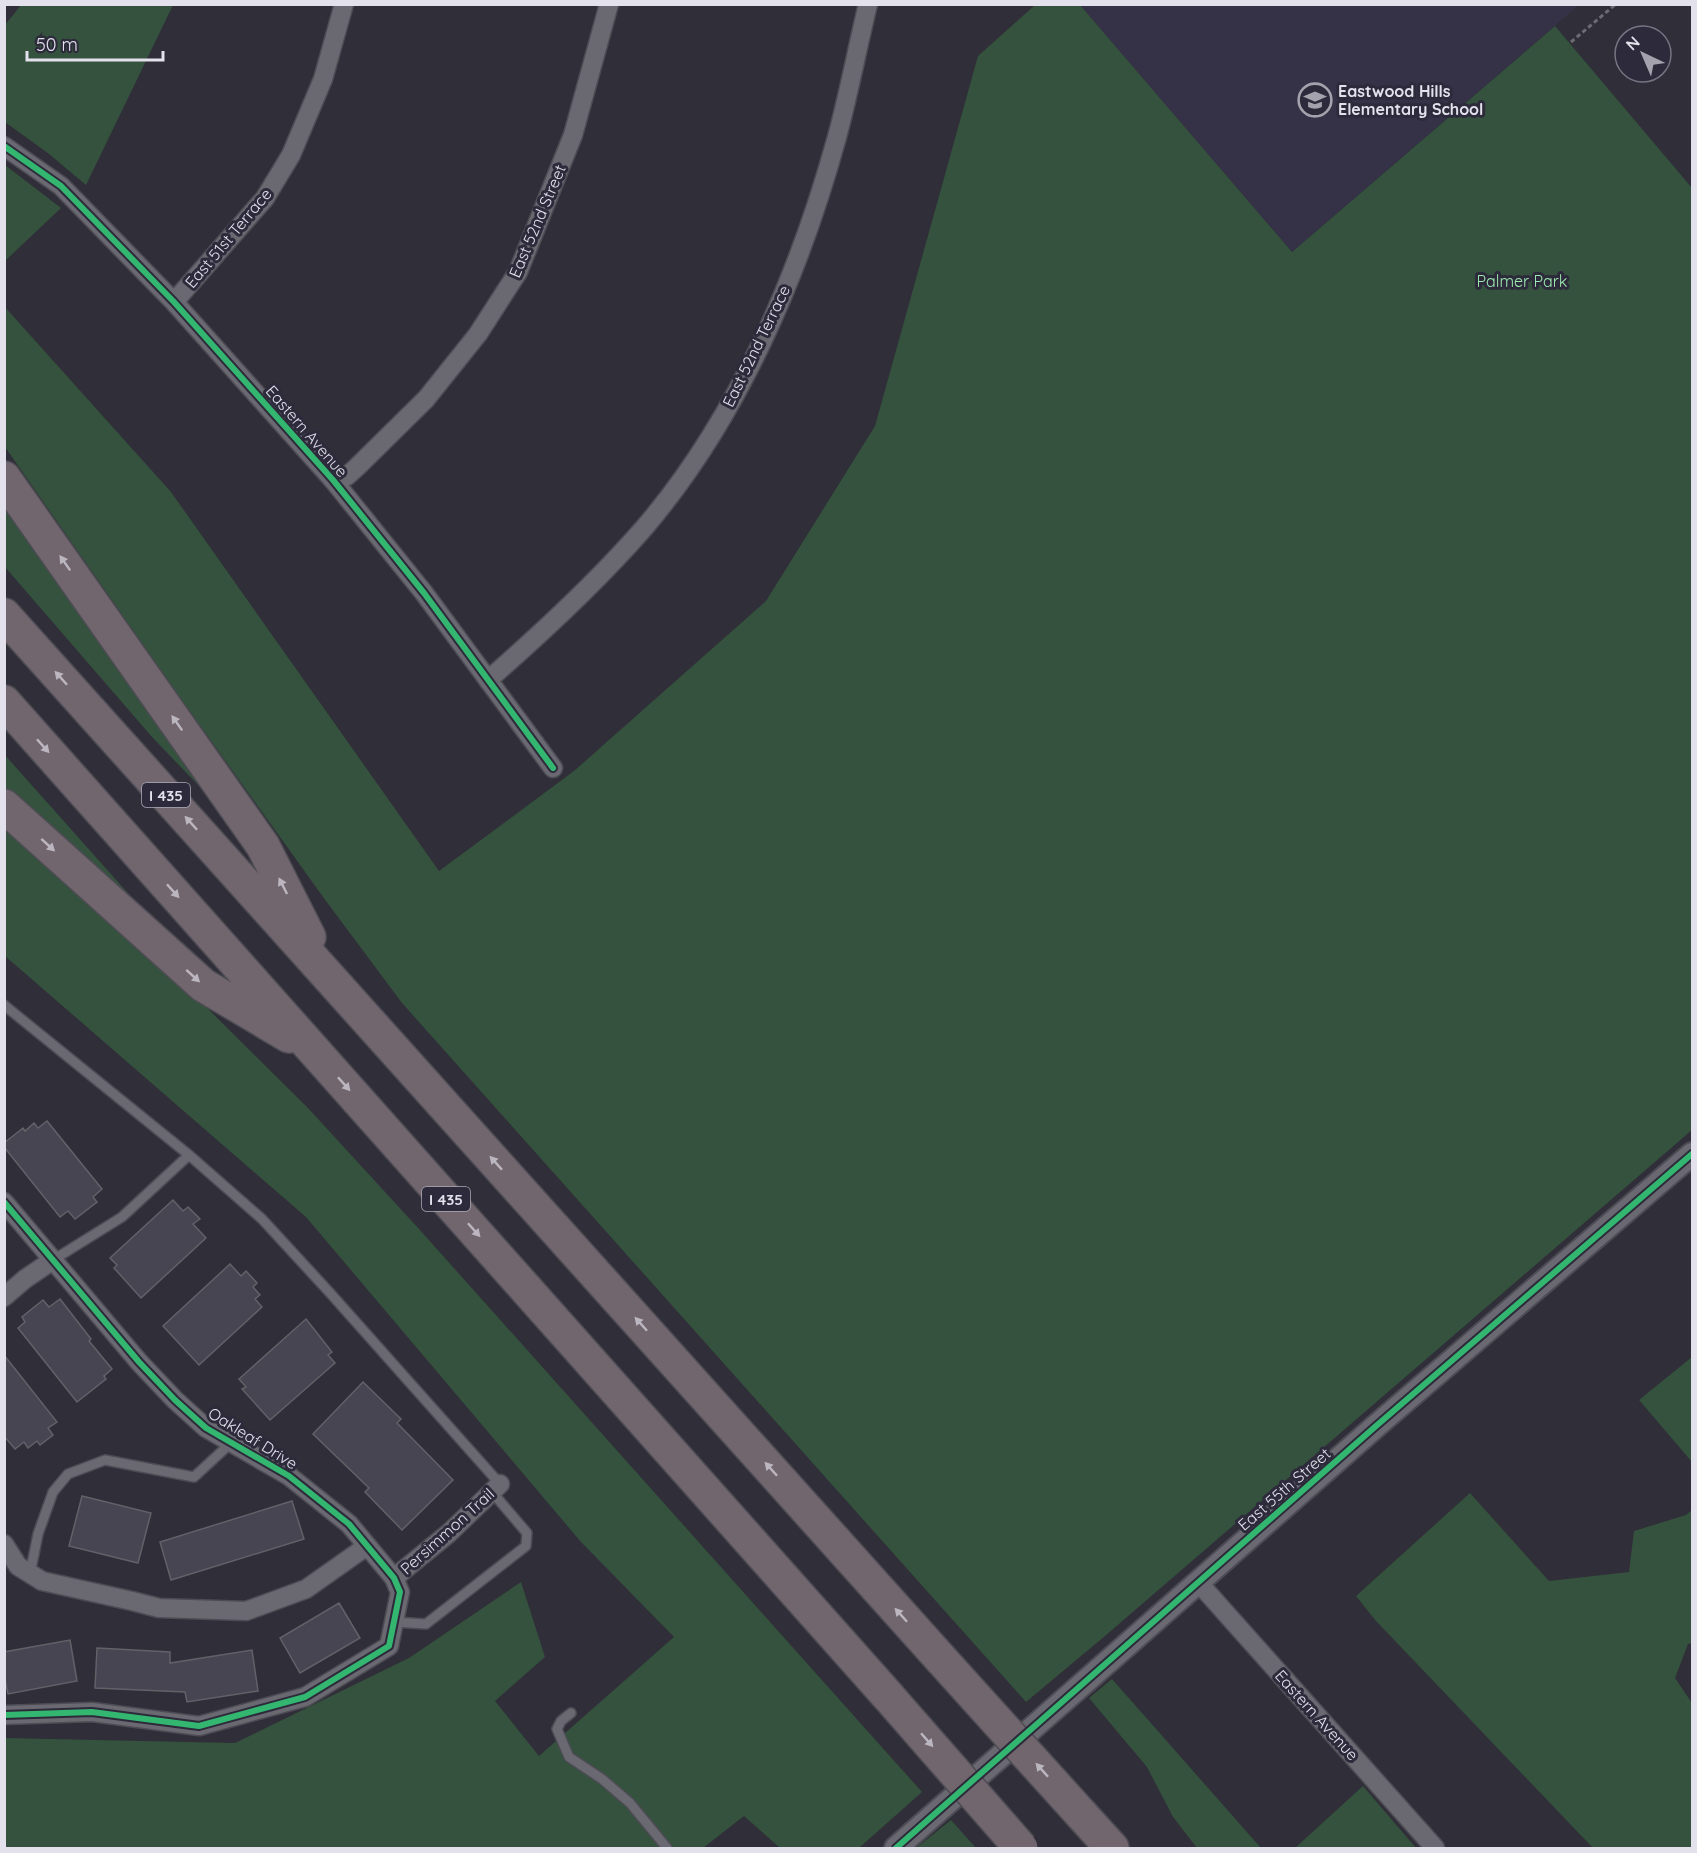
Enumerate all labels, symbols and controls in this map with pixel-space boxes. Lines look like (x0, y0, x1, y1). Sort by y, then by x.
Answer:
scale bar (27, 24, 164, 62)
north arrow (1613, 24, 1673, 84)
text: N (1621, 32, 1644, 54)
text: 50 m (36, 33, 78, 56)
place label: Eastwood Hills Elementary School (1338, 81, 1483, 119)
school or university icon: Eastwood Hills Elementary School (1297, 82, 1333, 118)
street label: East 52nd Street (504, 162, 570, 280)
street label: East 51st Terrace (181, 184, 275, 292)
park label: Palmer Park (1477, 271, 1567, 291)
street label: East 52nd Terrace (718, 282, 794, 410)
street label: Eastern Avenue (262, 381, 352, 481)
one-way arrow (59, 556, 71, 572)
one-way arrow (55, 671, 68, 686)
one-way arrow (172, 715, 183, 731)
one-way arrow (36, 738, 50, 753)
road number: I 435 (142, 783, 190, 807)
one-way arrow (185, 816, 198, 831)
one-way arrow (40, 838, 55, 851)
one-way arrow (278, 877, 288, 894)
one-way arrow (166, 883, 179, 898)
one-way arrow (185, 969, 200, 982)
one-way arrow (337, 1076, 350, 1091)
one-way arrow (489, 1156, 503, 1171)
road number: I 435 (422, 1187, 470, 1211)
one-way arrow (467, 1222, 480, 1237)
one-way arrow (635, 1317, 648, 1332)
street label: Oakleaf Drive (205, 1403, 301, 1473)
street label: East 55th Street (1234, 1443, 1334, 1535)
one-way arrow (764, 1462, 778, 1477)
street label: Persimmon Trail (396, 1484, 498, 1578)
one-way arrow (894, 1607, 908, 1622)
street label: Eastern Avenue (1271, 1666, 1363, 1764)
one-way arrow (920, 1732, 933, 1747)
one-way arrow (1036, 1763, 1049, 1778)

